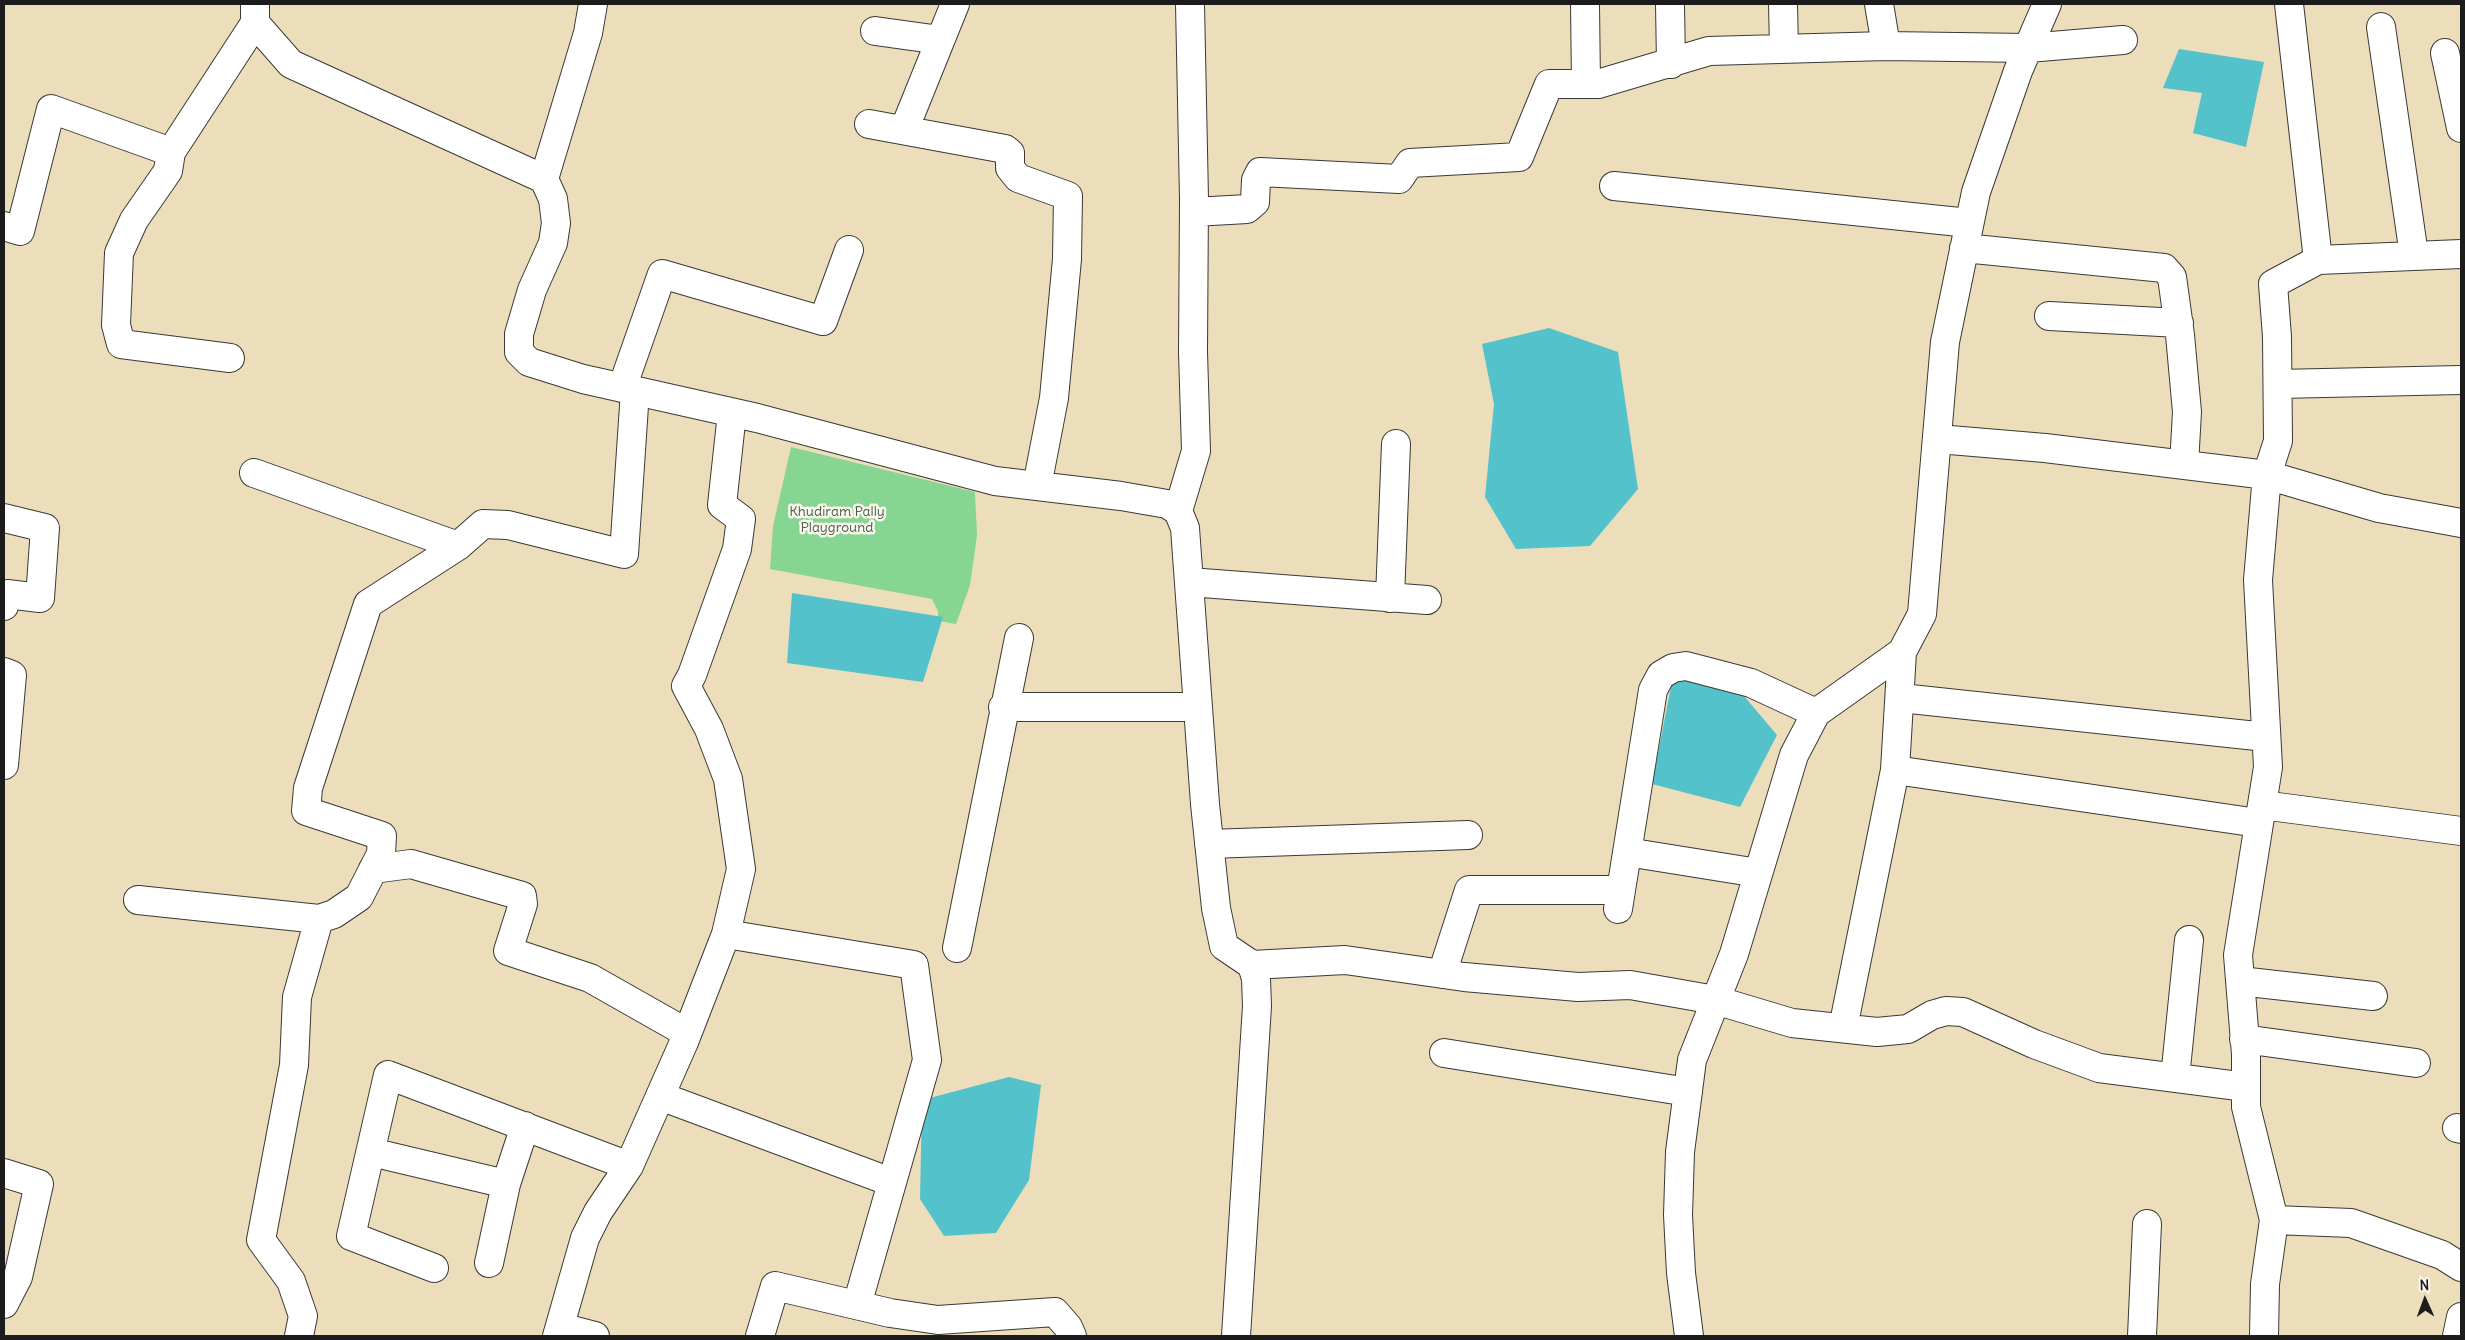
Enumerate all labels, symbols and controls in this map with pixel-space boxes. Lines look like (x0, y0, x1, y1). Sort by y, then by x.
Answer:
park label: Khudiram Pally Playground (789, 504, 885, 536)
north arrow (2400, 1275, 2450, 1325)
text: N (2419, 1276, 2430, 1294)

